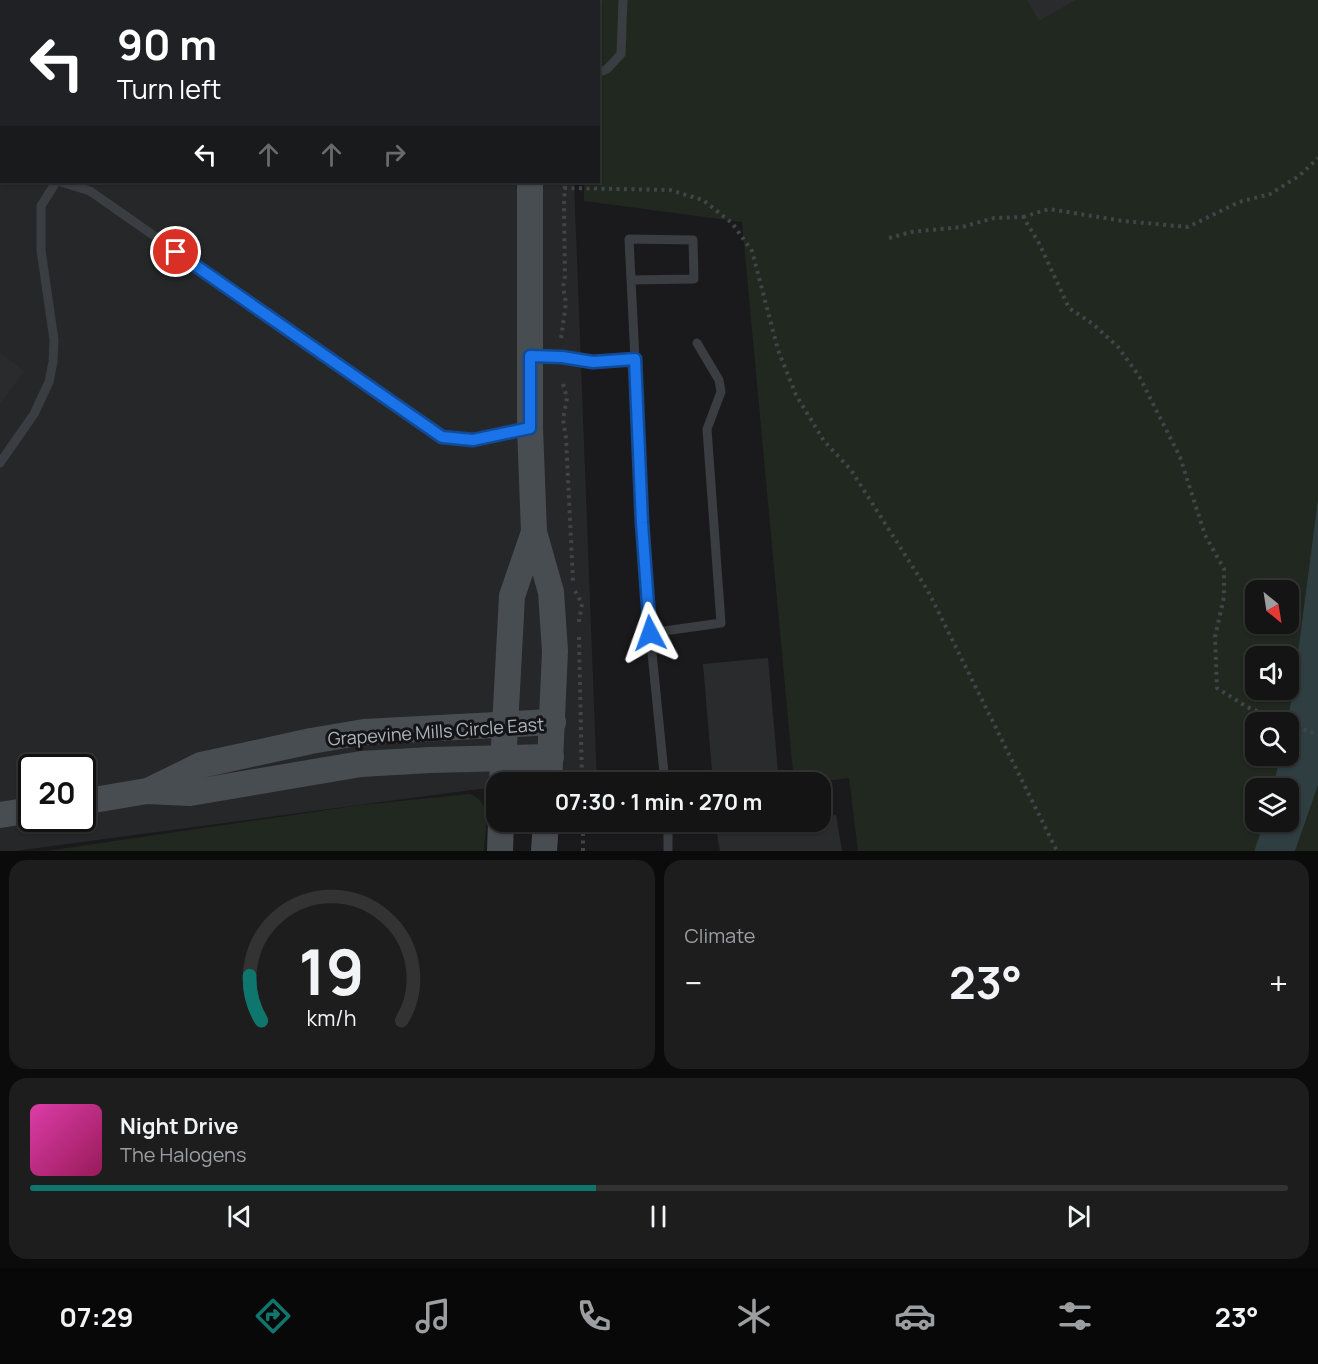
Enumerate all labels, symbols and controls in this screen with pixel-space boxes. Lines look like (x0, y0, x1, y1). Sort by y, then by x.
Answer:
text: 90 m (117, 15, 217, 73)
icon: left (18, 24, 96, 102)
text: Turn left (117, 70, 221, 107)
icon: left (189, 138, 222, 171)
icon: ahead (252, 138, 285, 171)
icon: ahead (315, 138, 348, 171)
icon: right (378, 138, 411, 171)
pin (150, 226, 201, 277)
icon: arrive (159, 235, 192, 268)
north arrow (1245, 580, 1299, 634)
map controls (1245, 580, 1299, 832)
position arrow (618, 601, 682, 665)
button: sound (1245, 646, 1299, 700)
street label: Grapevine Mills Circle East (327, 711, 545, 751)
button: search (1245, 712, 1299, 766)
speed limit sign: 20 (18, 754, 96, 832)
button: layers (1245, 778, 1299, 832)
text: 07:30 · 1 min · 270 m (555, 787, 762, 817)
text: Climate (685, 922, 756, 949)
text: 19 (299, 928, 365, 1014)
text: 23° (949, 951, 1022, 1013)
text: − (685, 960, 702, 1005)
text: + (1269, 960, 1288, 1005)
text: km/h (307, 1004, 357, 1033)
text: Night Drive (120, 1111, 239, 1141)
text: The Halogens (120, 1141, 246, 1168)
icon: previous (223, 1200, 256, 1233)
icon: pause (642, 1200, 675, 1233)
icon: next (1062, 1200, 1095, 1233)
icon: directions (252, 1295, 294, 1337)
icon: music (412, 1295, 454, 1337)
icon: phone (573, 1295, 615, 1337)
icon: climate (733, 1295, 775, 1337)
icon: car (894, 1295, 936, 1337)
icon: filters (1054, 1295, 1096, 1337)
text: 07:29 (59, 1298, 134, 1335)
text: 23° (1215, 1298, 1259, 1335)

